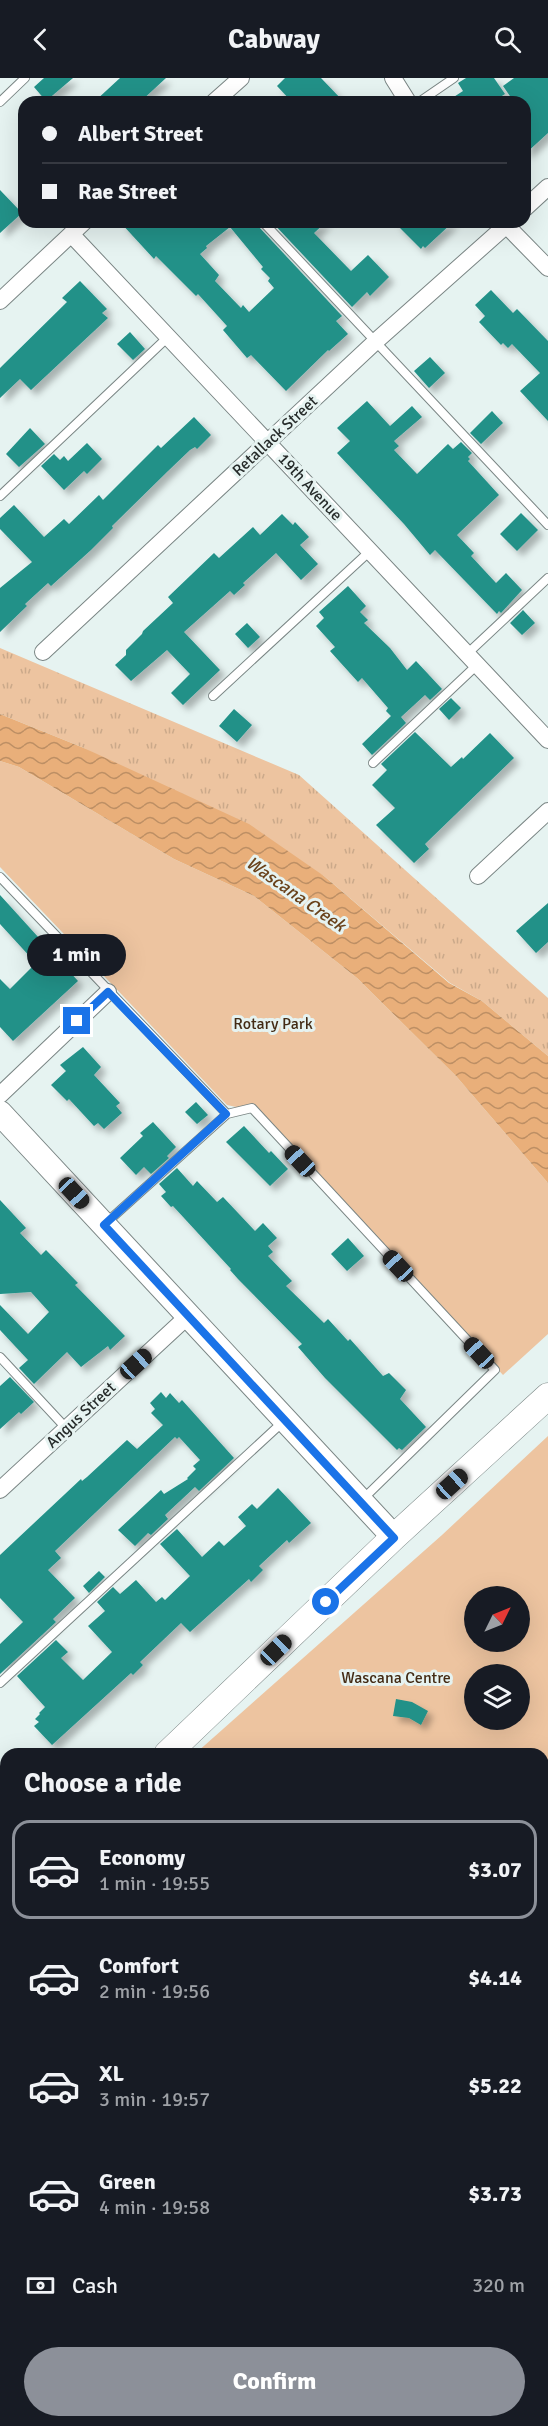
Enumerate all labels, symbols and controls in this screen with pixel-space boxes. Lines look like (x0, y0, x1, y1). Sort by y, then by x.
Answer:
icon: back (24, 23, 57, 56)
text: Cabway (228, 23, 320, 56)
icon: search (491, 23, 524, 56)
text: Albert Street (78, 120, 203, 147)
text: Rae Street (78, 178, 177, 205)
street label: Retallack Street (228, 391, 322, 481)
street label: 19th Avenue (274, 449, 346, 525)
water label: Wascana Creek (242, 852, 352, 938)
callout: 1 min (28, 934, 127, 976)
text: 1 min (52, 942, 101, 967)
route end (63, 1007, 90, 1034)
park label: Rotary Park (233, 1014, 313, 1034)
car (281, 1142, 319, 1180)
car (55, 1174, 93, 1212)
car (379, 1247, 417, 1285)
car (460, 1334, 498, 1372)
car (117, 1345, 155, 1383)
street label: Angus Street (42, 1377, 120, 1452)
car (433, 1465, 471, 1503)
north arrow (464, 1586, 530, 1652)
map controls (464, 1586, 530, 1730)
route start (312, 1588, 339, 1615)
car (257, 1631, 295, 1669)
button: layers (464, 1664, 530, 1730)
park label: Wascana Centre (341, 1668, 451, 1688)
text: Choose a ride (24, 1767, 182, 1800)
icon: car (27, 1843, 81, 1897)
text: Economy (99, 1844, 185, 1871)
text: $3.07 (468, 1856, 522, 1883)
text: 1 min · 19:55 (99, 1871, 210, 1896)
icon: car (27, 1951, 81, 2005)
text: Comfort (99, 1952, 179, 1979)
text: $4.14 (468, 1964, 522, 1991)
text: 2 min · 19:56 (99, 1979, 210, 2004)
icon: car (27, 2059, 81, 2113)
text: XL (99, 2060, 124, 2087)
text: $5.22 (468, 2072, 522, 2099)
text: 3 min · 19:57 (99, 2087, 210, 2112)
icon: car (27, 2167, 81, 2221)
text: Green (99, 2168, 156, 2195)
text: $3.73 (468, 2180, 522, 2207)
text: 4 min · 19:58 (99, 2195, 210, 2220)
icon: cash (24, 2269, 57, 2302)
text: Cash (72, 2272, 118, 2299)
text: 320 m (472, 2273, 525, 2298)
button: Confirm (24, 2347, 525, 2416)

